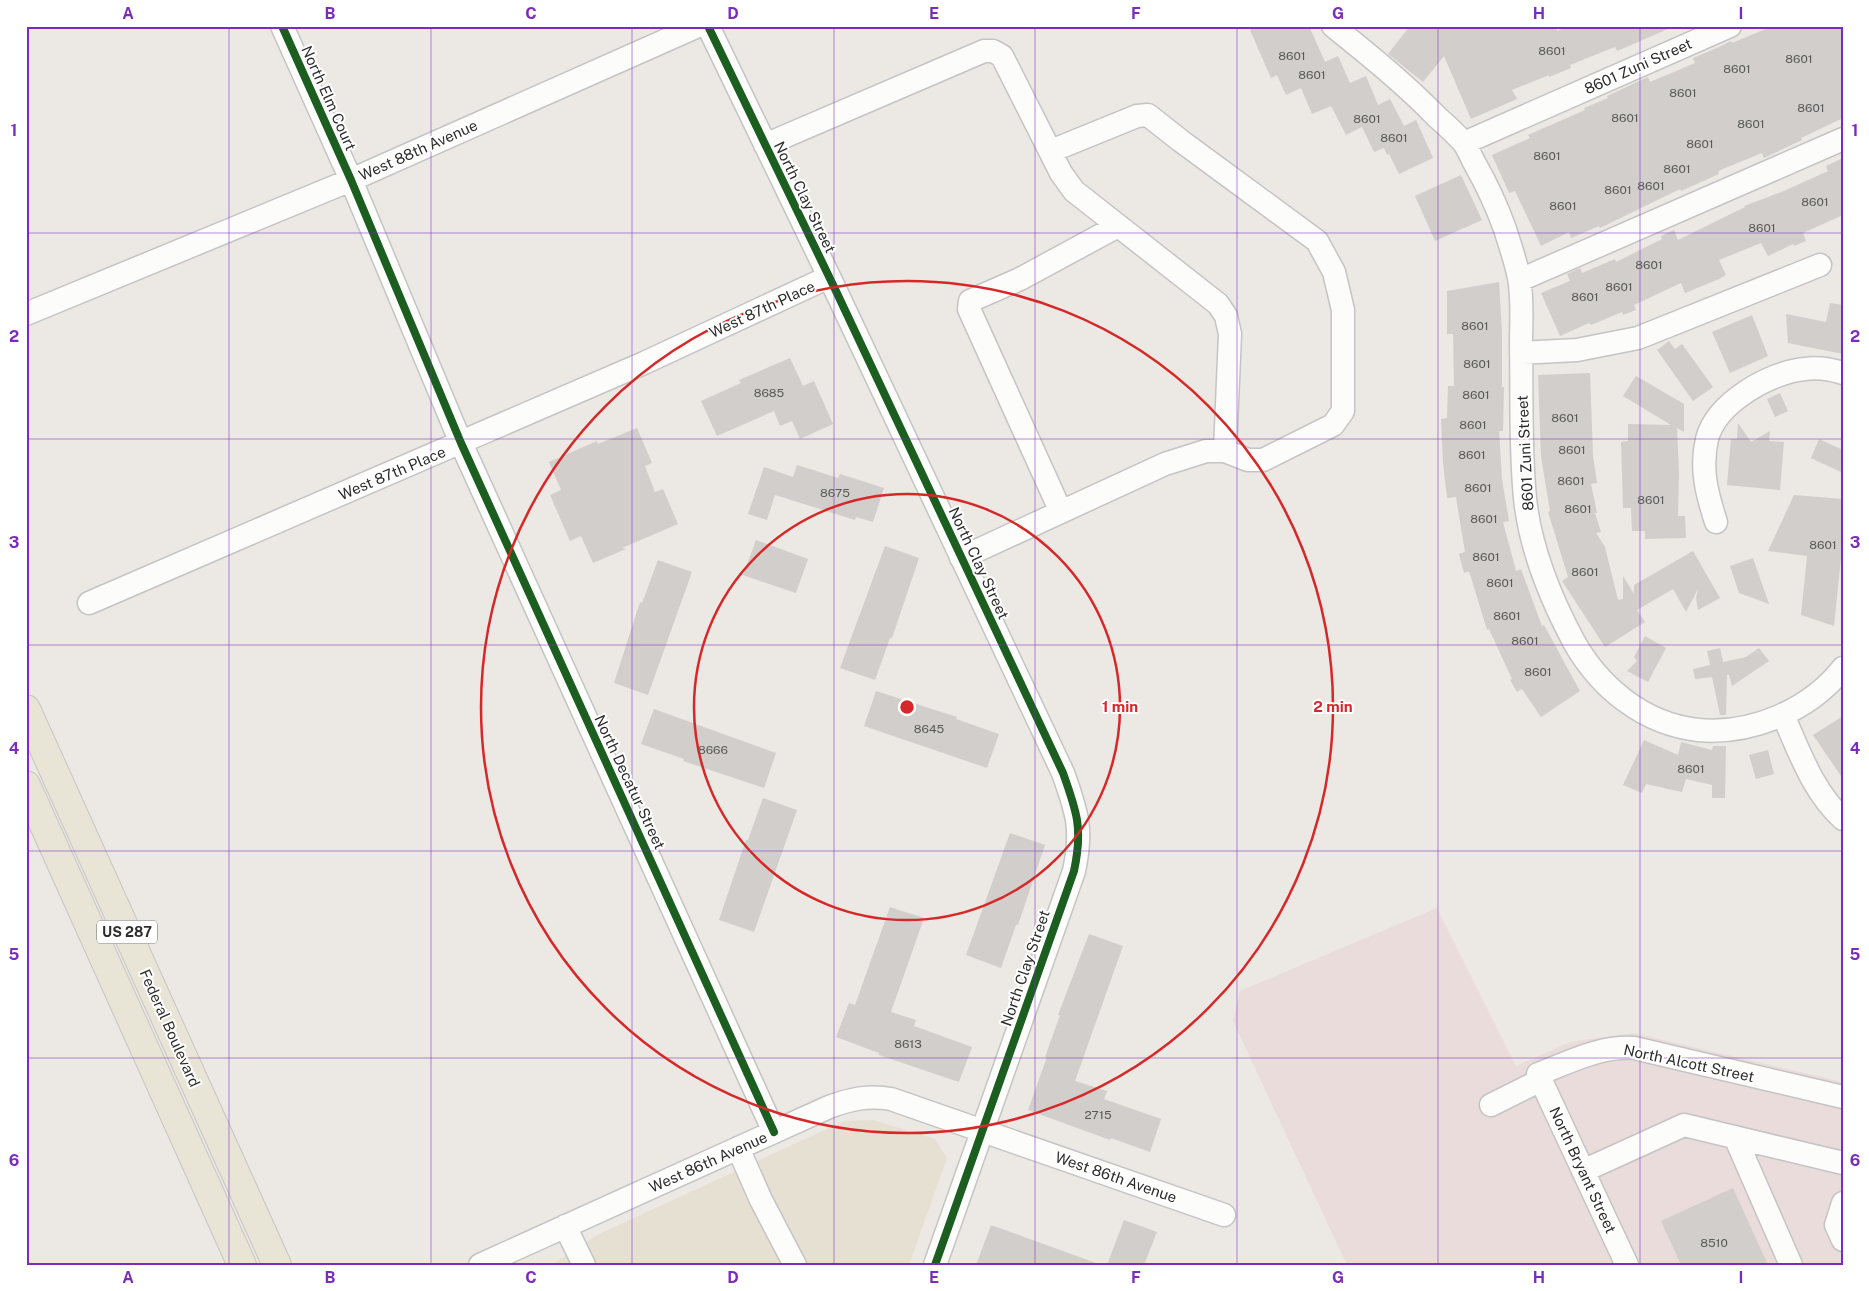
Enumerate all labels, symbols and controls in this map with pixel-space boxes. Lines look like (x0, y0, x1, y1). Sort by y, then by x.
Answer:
text: A (122, 4, 134, 23)
text: B (325, 4, 336, 23)
text: C (525, 4, 537, 23)
text: D (727, 4, 739, 23)
text: E (929, 4, 939, 23)
text: F (1131, 4, 1141, 23)
text: G (1332, 4, 1344, 23)
text: H (1533, 4, 1545, 23)
text: I (1739, 4, 1743, 23)
street label: 8601 Zuni Street (1581, 34, 1695, 98)
street label: North Elm Court (298, 43, 360, 153)
house number: 8601 (1538, 44, 1566, 58)
house number: 8601 (1278, 49, 1306, 63)
house number: 8601 (1785, 52, 1813, 66)
house number: 8601 (1723, 62, 1751, 76)
house number: 8601 (1298, 68, 1326, 82)
house number: 8601 (1669, 86, 1697, 100)
house number: 8601 (1797, 101, 1825, 115)
house number: 8601 (1611, 111, 1639, 125)
house number: 8601 (1353, 112, 1381, 126)
street label: West 88th Avenue (356, 116, 480, 184)
house number: 8601 (1737, 117, 1765, 131)
text: 1 (11, 121, 17, 140)
text: 1 (1852, 121, 1858, 140)
house number: 8601 (1380, 131, 1408, 145)
house number: 8601 (1686, 137, 1714, 151)
street label: North Clay Street (771, 139, 839, 256)
house number: 8601 (1533, 149, 1561, 163)
house number: 8601 (1663, 162, 1691, 176)
house number: 8601 (1637, 179, 1665, 193)
house number: 8601 (1604, 183, 1632, 197)
house number: 8601 (1801, 195, 1829, 209)
house number: 8601 (1549, 199, 1577, 213)
house number: 8601 (1748, 221, 1776, 235)
house number: 8601 (1635, 258, 1663, 272)
street label: West 87th Place (707, 277, 817, 341)
house number: 8601 (1605, 280, 1633, 294)
house number: 8601 (1571, 290, 1599, 304)
house number: 8601 (1461, 319, 1489, 333)
text: 2 (9, 327, 19, 346)
text: 2 (1850, 327, 1860, 346)
house number: 8601 (1463, 357, 1491, 371)
house number: 8685 (754, 386, 785, 400)
house number: 8601 (1462, 388, 1490, 402)
street label: 8601 Zuni Street (1513, 395, 1537, 511)
house number: 8601 (1551, 411, 1579, 425)
house number: 8601 (1459, 418, 1487, 432)
street label: West 87th Place (336, 443, 448, 503)
house number: 8601 (1558, 443, 1586, 457)
house number: 8601 (1458, 448, 1486, 462)
house number: 8601 (1557, 474, 1585, 488)
house number: 8601 (1464, 481, 1492, 495)
house number: 8675 (820, 486, 850, 500)
house number: 8601 (1637, 493, 1665, 507)
house number: 8601 (1564, 502, 1592, 516)
street label: North Clay Street (946, 504, 1012, 622)
house number: 8601 (1470, 512, 1498, 526)
text: 3 (9, 533, 19, 552)
text: 3 (1850, 533, 1860, 552)
house number: 8601 (1809, 538, 1837, 552)
house number: 8601 (1472, 550, 1500, 564)
house number: 8601 (1571, 565, 1599, 579)
house number: 8601 (1486, 576, 1514, 590)
house number: 8601 (1493, 609, 1521, 623)
house number: 8601 (1511, 634, 1539, 648)
house number: 8601 (1524, 665, 1552, 679)
centre of rings (898, 698, 916, 716)
text: 1 min (1102, 698, 1138, 715)
text: 2 min (1313, 698, 1353, 715)
street label: North Decatur Street (591, 712, 669, 852)
house number: 8645 (914, 722, 944, 736)
text: 4 (9, 739, 20, 758)
text: 4 (1850, 739, 1861, 758)
house number: 8666 (698, 743, 728, 757)
house number: 8601 (1677, 762, 1705, 776)
street label: North Clay Street (997, 908, 1053, 1028)
road number: US 287 (97, 920, 157, 944)
text: 5 (9, 945, 20, 964)
text: 5 (1850, 945, 1861, 964)
street label: Federal Boulevard (136, 967, 204, 1089)
house number: 8613 (894, 1037, 922, 1051)
street label: North Alcott Street (1622, 1041, 1756, 1085)
street label: North Bryant Street (1546, 1104, 1620, 1236)
house number: 2715 (1084, 1108, 1112, 1122)
street label: West 86th Avenue (646, 1128, 770, 1196)
street label: West 86th Avenue (1053, 1148, 1179, 1206)
text: 6 (9, 1151, 19, 1170)
text: 6 (1850, 1151, 1860, 1170)
house number: 8510 (1700, 1236, 1728, 1250)
text: A (122, 1268, 134, 1287)
text: B (325, 1268, 336, 1287)
text: C (525, 1268, 537, 1287)
text: D (727, 1268, 739, 1287)
text: E (929, 1268, 939, 1287)
text: F (1131, 1268, 1141, 1287)
text: G (1332, 1268, 1344, 1287)
text: H (1533, 1268, 1545, 1287)
text: I (1739, 1268, 1743, 1287)

